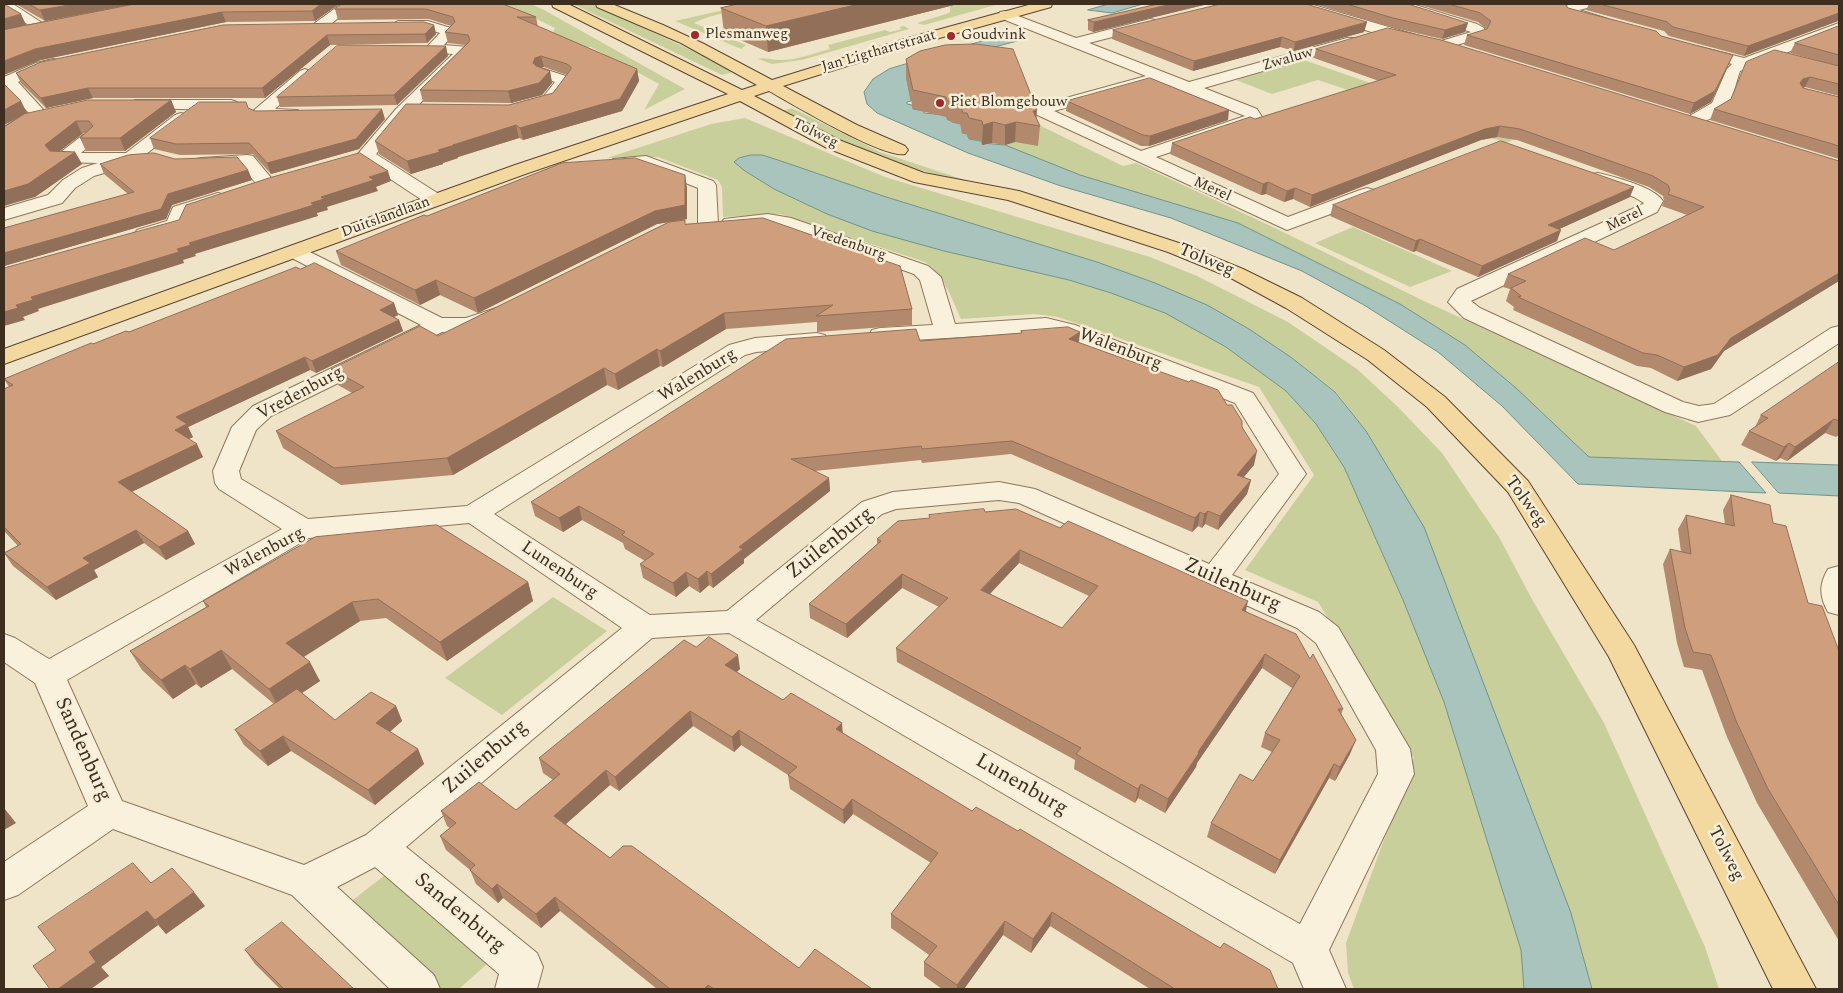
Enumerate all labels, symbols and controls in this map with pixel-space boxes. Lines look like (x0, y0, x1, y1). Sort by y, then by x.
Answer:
place label: Plesmanweg (705, 26, 788, 44)
street label: Jan Ligthartstraat (820, 27, 938, 77)
place label: Goudvink (961, 27, 1026, 45)
marker: Plesmanweg (689, 29, 701, 41)
marker: Goudvink (945, 30, 957, 42)
street label: Zwaluw (1260, 44, 1316, 76)
place label: Piet Blomgebouw (950, 94, 1067, 112)
marker: Piet Blomgebouw (934, 97, 946, 109)
street label: Tolweg (789, 115, 841, 153)
street label: Merel (1190, 174, 1234, 206)
street label: Duitslandlaan (339, 194, 433, 242)
street label: Merel (1603, 203, 1647, 237)
street label: Vredenburg (808, 223, 888, 265)
street label: Tolweg (1175, 240, 1237, 282)
street label: Walenburg (1075, 324, 1165, 376)
street label: Walenburg (655, 344, 741, 408)
street label: Vredenburg (254, 362, 348, 426)
street label: Tolweg (1499, 472, 1551, 532)
street label: Zuilenburg (782, 502, 880, 586)
street label: Walenburg (221, 523, 309, 583)
street label: Lunenburg (516, 537, 602, 605)
street label: Zuilenburg (1180, 553, 1284, 619)
street label: Sandenburg (48, 694, 116, 806)
street label: Zuilenburg (438, 715, 534, 801)
street label: Lunenburg (970, 749, 1072, 823)
street label: Tolweg (1702, 823, 1748, 885)
street label: Sandenburg (408, 869, 510, 959)

